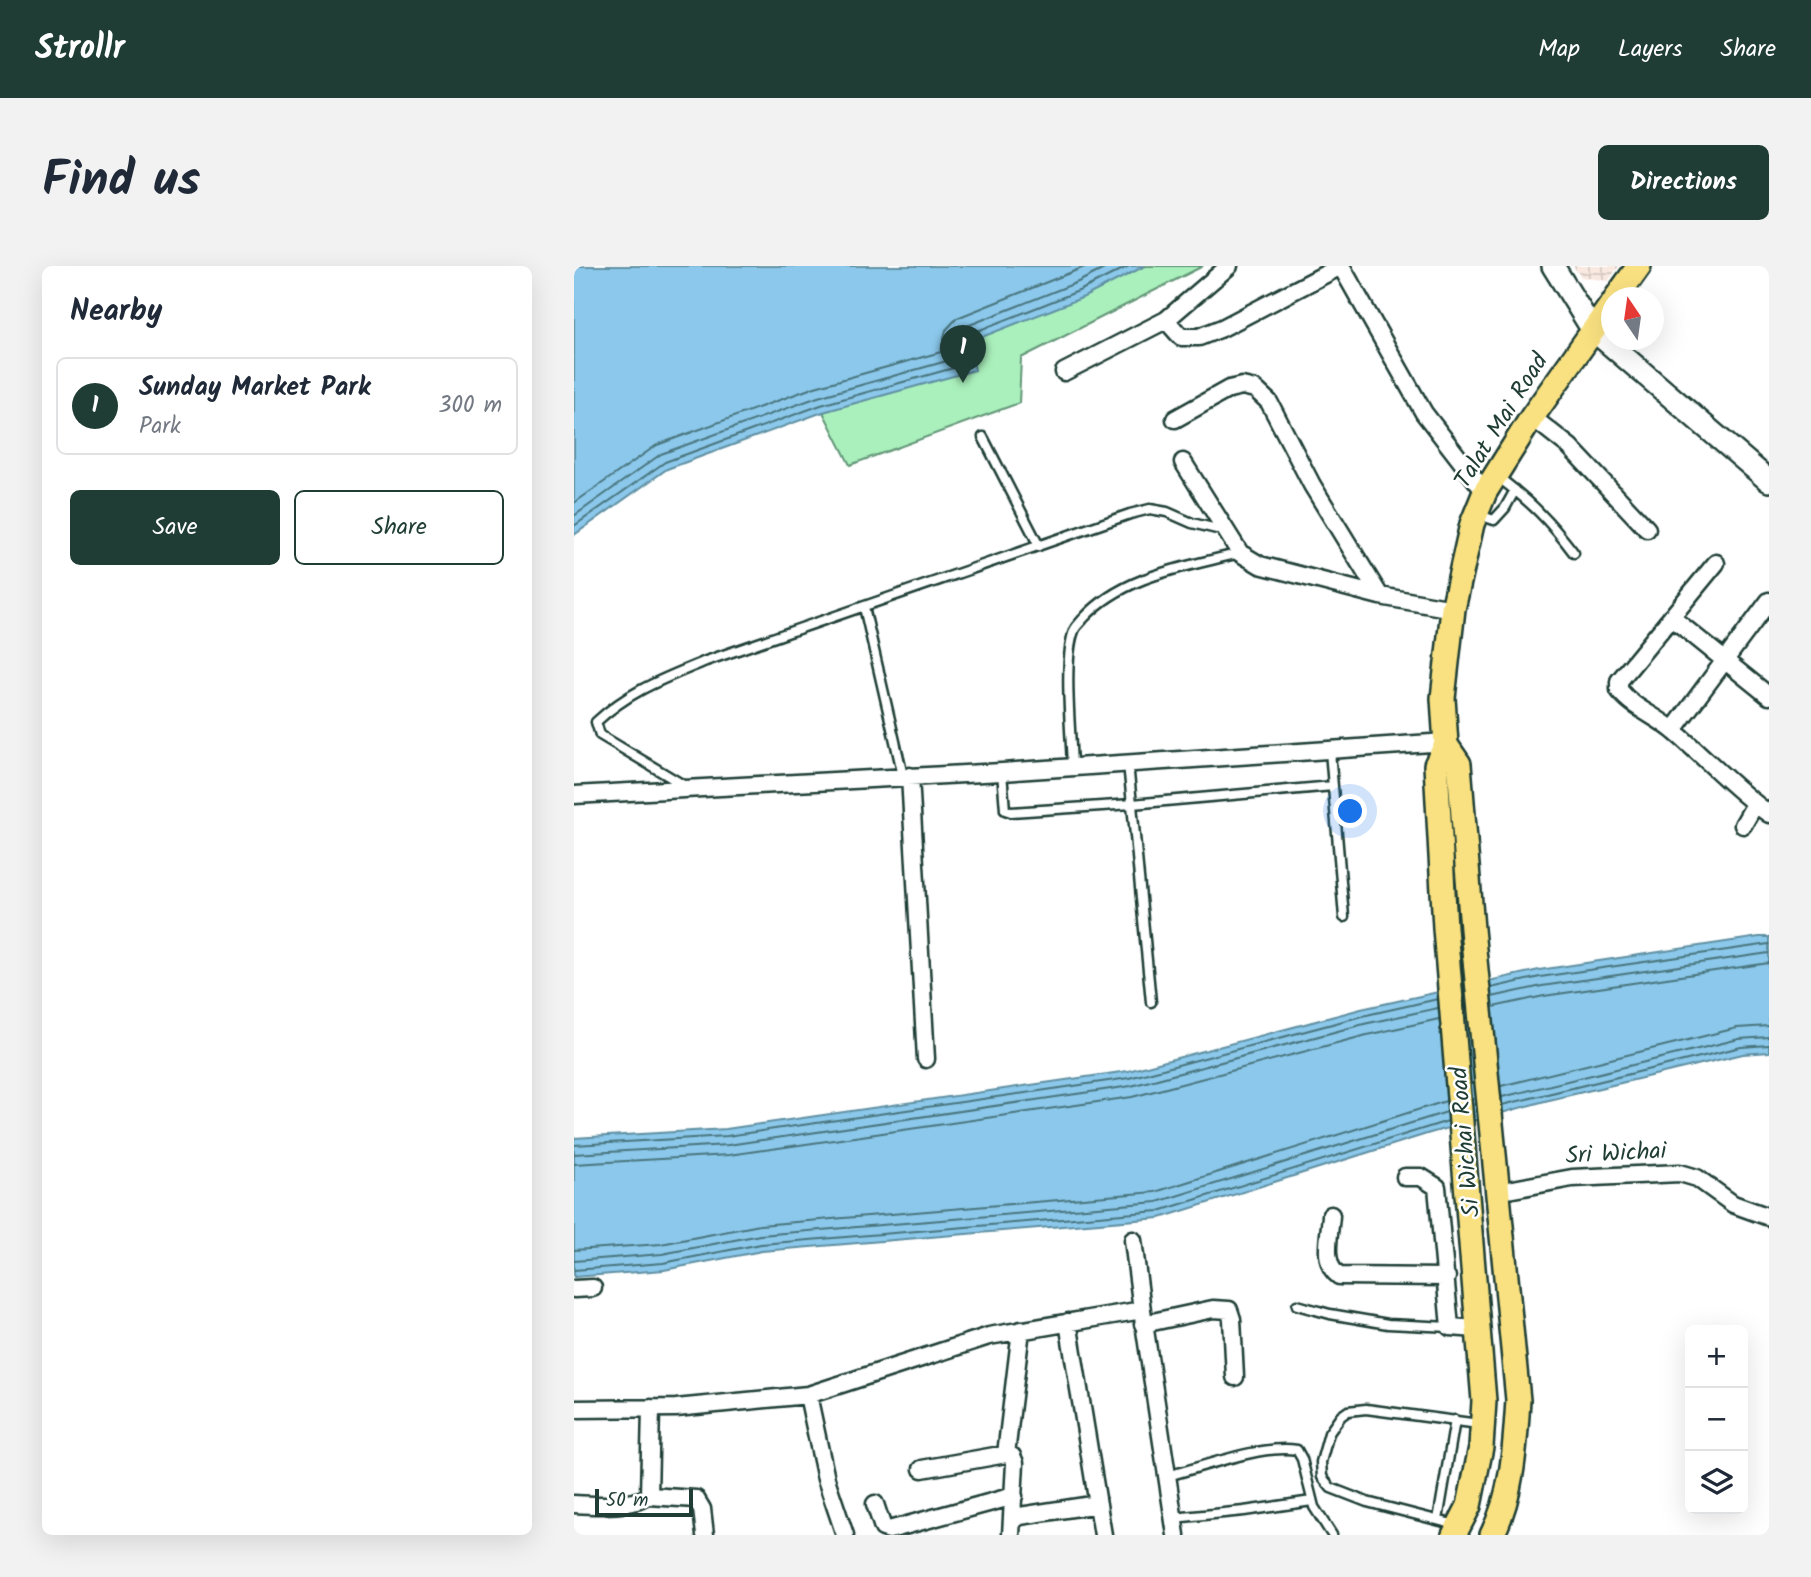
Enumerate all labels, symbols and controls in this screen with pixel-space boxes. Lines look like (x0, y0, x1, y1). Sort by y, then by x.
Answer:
text: Strollr (35, 23, 125, 76)
text: Map (1538, 30, 1580, 69)
text: Layers (1618, 30, 1682, 69)
text: Share (1720, 30, 1776, 69)
text: Find us (42, 143, 200, 221)
button: Directions (1598, 145, 1769, 220)
north arrow (1601, 287, 1664, 350)
text: Nearby (70, 288, 162, 336)
pin: 1 (940, 325, 986, 383)
street label: Talat Mai Road (1445, 345, 1560, 497)
text: Sunday Market Park (139, 367, 371, 409)
text: 1 (92, 388, 98, 424)
text: 300 m (438, 388, 502, 424)
text: Park (139, 409, 181, 445)
button: Save (70, 490, 280, 565)
button: Share (294, 490, 504, 565)
your location (1333, 794, 1367, 828)
street label: Si Wichai Road (1440, 1064, 1492, 1219)
street label: Sri Wichai (1565, 1132, 1669, 1176)
map controls (1685, 1325, 1748, 1514)
button: + (1685, 1325, 1748, 1388)
button: − (1685, 1388, 1748, 1451)
button: layers (1685, 1451, 1748, 1514)
scale bar (595, 1486, 693, 1518)
text: 50 m (606, 1486, 648, 1516)

